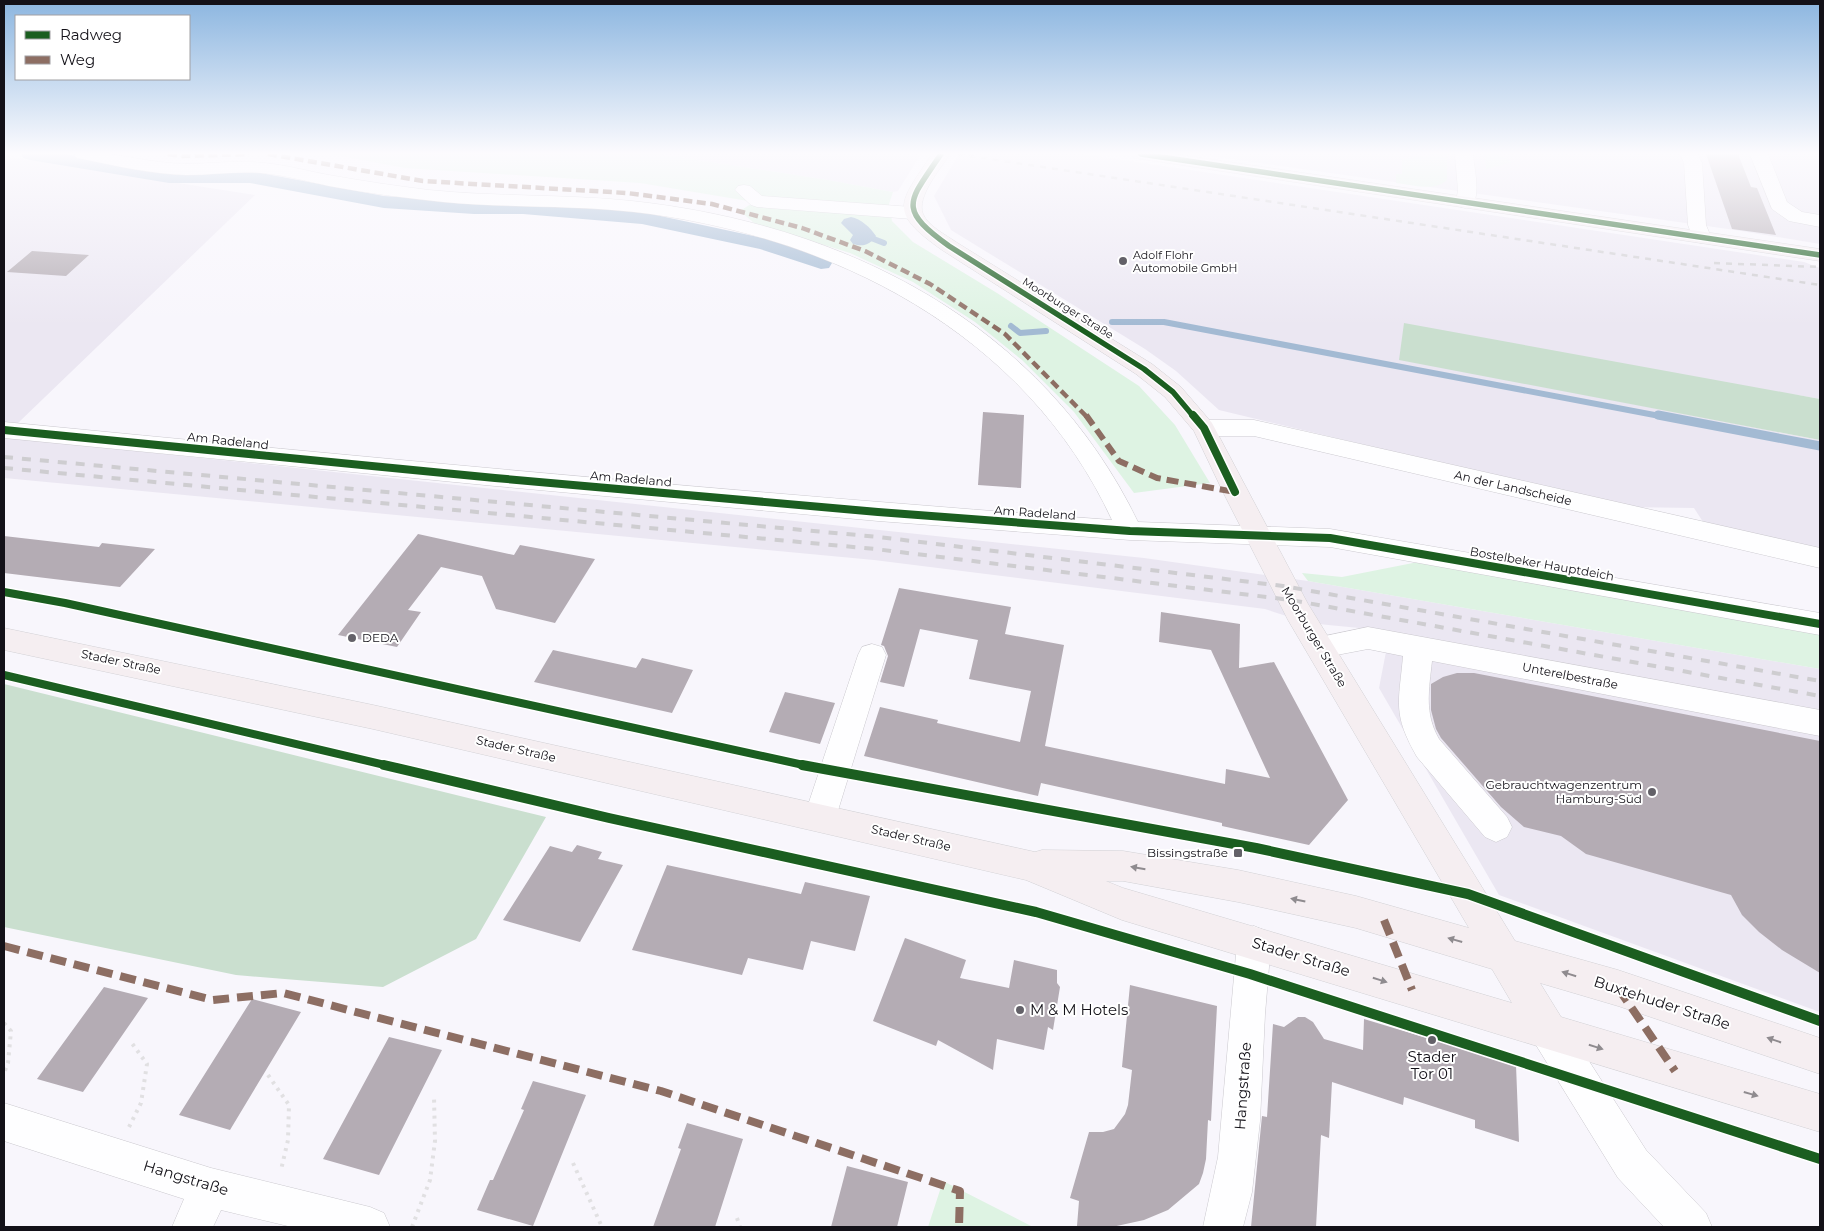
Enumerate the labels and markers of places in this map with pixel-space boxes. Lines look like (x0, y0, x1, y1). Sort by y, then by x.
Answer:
place label: Adolf Flohr Automobile GmbH (1133, 248, 1237, 275)
marker: Adolf Flohr Automobile GmbH (1117, 255, 1129, 267)
place label: DEDA (362, 630, 399, 645)
marker: DEDA (346, 632, 358, 644)
place label: Gebrauchtwagenzentrum Hamburg-Süd (1486, 777, 1642, 806)
marker: Gebrauchtwagenzentrum Hamburg-Süd (1646, 786, 1658, 798)
place label: Bissingstraße (1147, 845, 1228, 860)
marker: Bissingstraße (1232, 847, 1244, 859)
place label: M & M Hotels (1030, 1000, 1128, 1019)
marker: M & M Hotels (1014, 1004, 1026, 1016)
marker: Stader Tor 01 (1426, 1034, 1438, 1046)
place label: Stader Tor 01 (1407, 1047, 1457, 1083)

